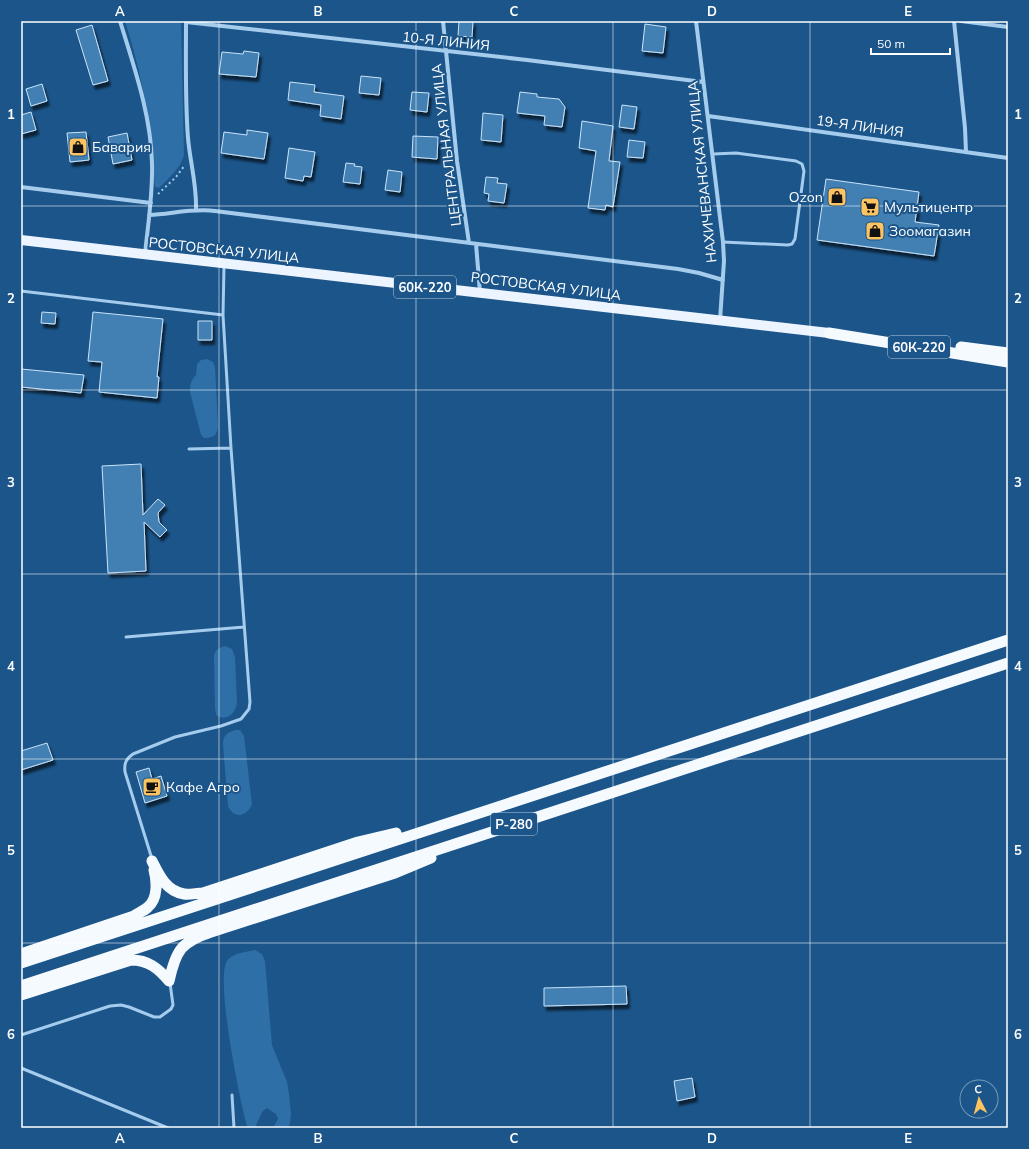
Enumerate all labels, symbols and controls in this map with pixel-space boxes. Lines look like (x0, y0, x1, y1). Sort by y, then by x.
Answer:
text: A (115, 3, 125, 19)
text: B (314, 3, 323, 19)
text: C (510, 3, 519, 19)
text: D (707, 3, 717, 19)
text: E (904, 3, 912, 19)
street label: 10-Я ЛИНИЯ (401, 27, 491, 55)
scale bar (871, 30, 950, 56)
text: 50 m (877, 36, 905, 51)
street label: ЦЕНТРАЛЬНАЯ УЛИЦА (427, 62, 465, 227)
street label: НАХИЧЕВАНСКАЯ УЛИЦА (683, 79, 721, 264)
text: 1 (7, 106, 15, 122)
text: 1 (1014, 106, 1022, 122)
street label: 19-Я ЛИНИЯ (815, 111, 905, 141)
shop icon: Бавария (67, 136, 89, 158)
place label: Бавария (92, 138, 151, 156)
shop icon: Ozon (826, 186, 848, 208)
place label: Ozon (789, 188, 823, 206)
supermarket icon: Мультицентр (859, 196, 881, 218)
place label: Мультицентр (884, 198, 973, 216)
shop icon: Зоомагазин (864, 220, 886, 242)
place label: Зоомагазин (889, 222, 971, 240)
street label: РОСТОВСКАЯ УЛИЦА (148, 233, 301, 267)
street label: РОСТОВСКАЯ УЛИЦА (470, 268, 623, 304)
road number: 60К-220 (394, 276, 456, 298)
text: 2 (7, 290, 15, 306)
text: 2 (1014, 290, 1022, 306)
road number: 60К-220 (888, 336, 950, 358)
text: 3 (7, 474, 15, 490)
text: 3 (1014, 474, 1022, 490)
text: 4 (7, 658, 15, 674)
text: 4 (1014, 658, 1022, 674)
cafe icon: Кафе Агро (141, 776, 163, 798)
place label: Кафе Агро (166, 778, 240, 796)
road number: Р-280 (491, 813, 537, 835)
text: 5 (7, 842, 15, 858)
text: 5 (1014, 842, 1022, 858)
text: 6 (7, 1026, 15, 1042)
text: 6 (1014, 1026, 1022, 1042)
north arrow (959, 1079, 999, 1119)
text: С (973, 1082, 983, 1096)
text: A (115, 1130, 125, 1146)
text: B (314, 1130, 323, 1146)
text: C (510, 1130, 519, 1146)
text: D (707, 1130, 717, 1146)
text: E (904, 1130, 912, 1146)

